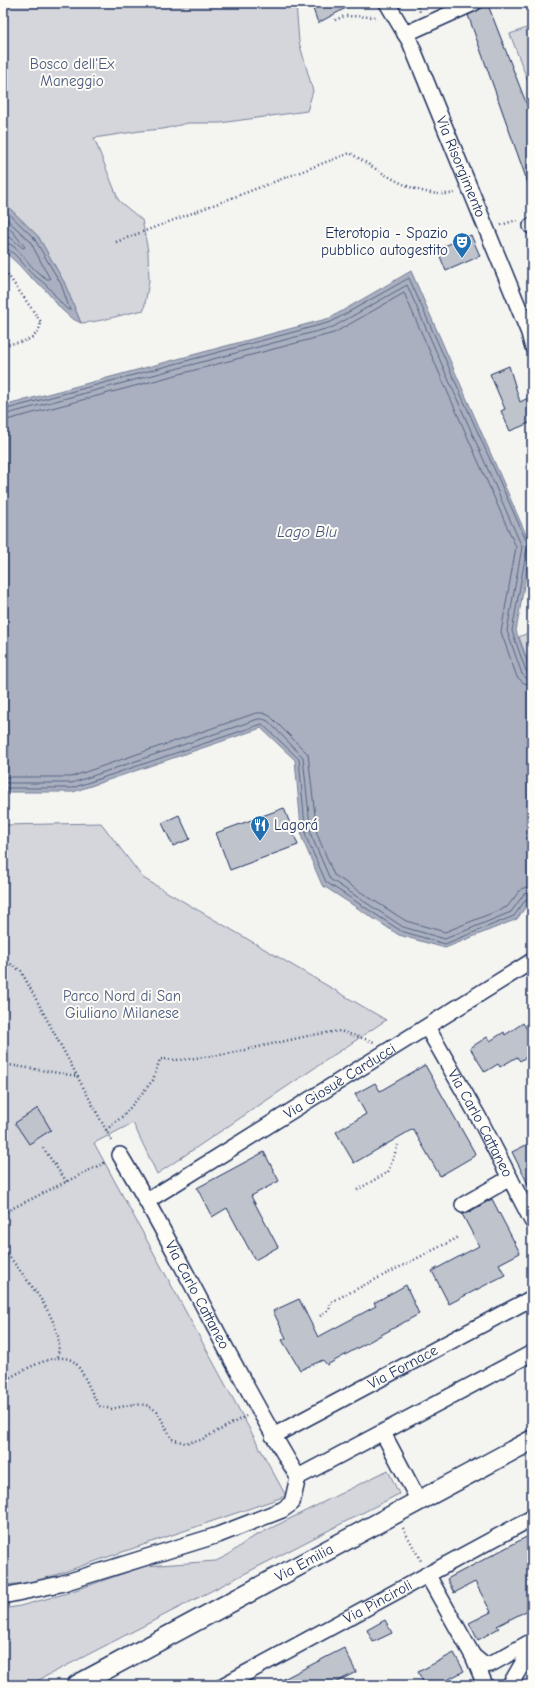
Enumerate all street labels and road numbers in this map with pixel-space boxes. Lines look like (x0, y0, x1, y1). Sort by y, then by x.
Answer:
street label: Via Risorgimento (432, 113, 490, 220)
street label: Via Giosuè Carducci (280, 1039, 399, 1123)
street label: Via Carlo Cattaneo (444, 1066, 517, 1180)
street label: Via Carlo Cattaneo (161, 1238, 234, 1352)
street label: Via Fornace (365, 1341, 441, 1393)
street label: Via Emilia (272, 1540, 336, 1586)
street label: Via Pinciroli (340, 1576, 415, 1627)

